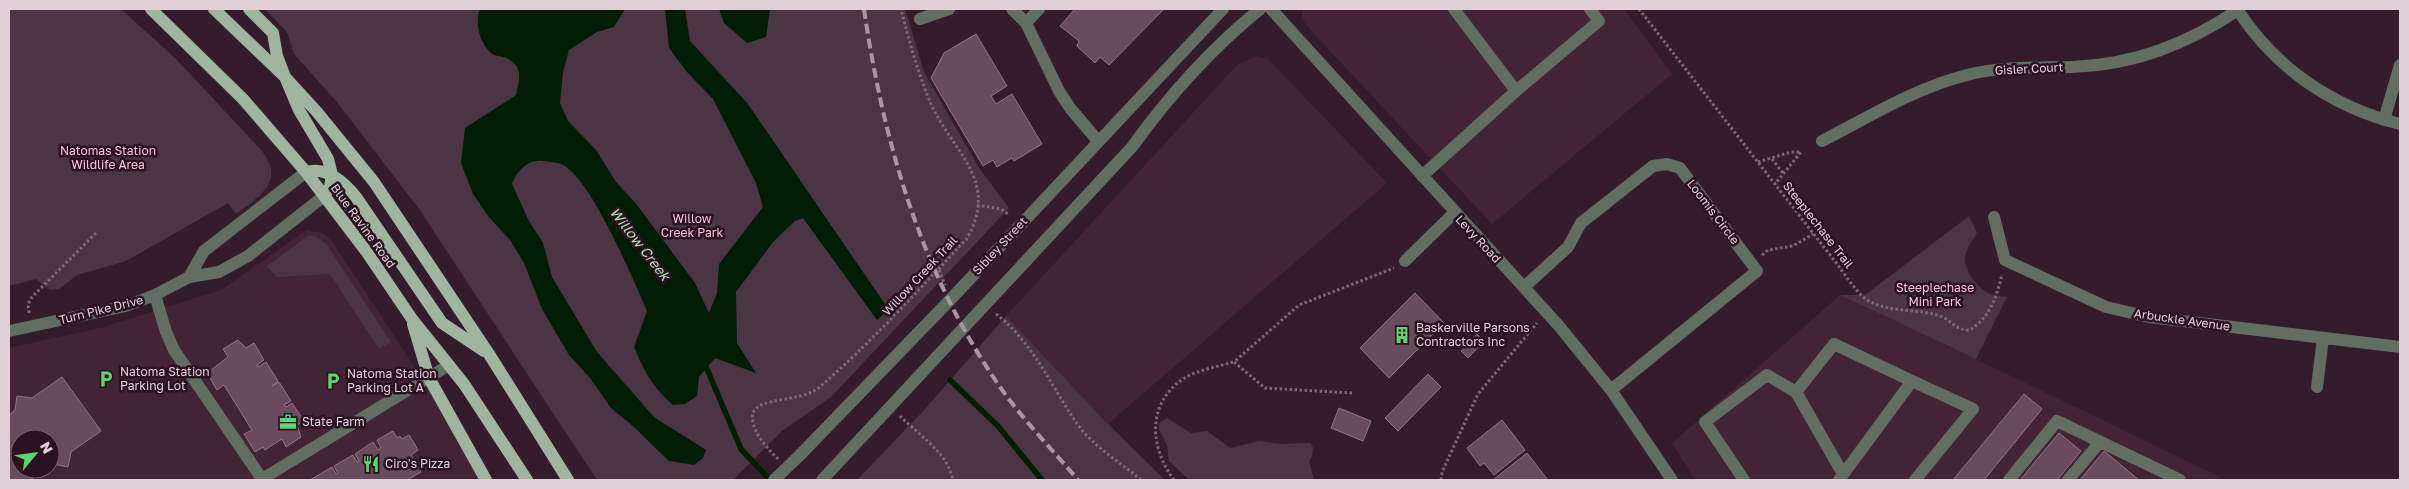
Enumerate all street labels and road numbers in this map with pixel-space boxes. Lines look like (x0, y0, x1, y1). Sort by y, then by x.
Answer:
street label: Gisler Court (1994, 59, 2064, 78)
street label: Loomis Circle (1684, 176, 1743, 247)
street label: Steeplechase Trail (1780, 178, 1857, 271)
street label: Blue Ravine Road (328, 181, 399, 271)
street label: Levy Road (1453, 212, 1504, 266)
street label: Sibley Street (969, 213, 1030, 278)
street label: Willow Creek Trail (879, 233, 960, 319)
street label: Turn Pike Drive (57, 292, 144, 327)
street label: Arbuckle Avenue (2133, 305, 2231, 334)

